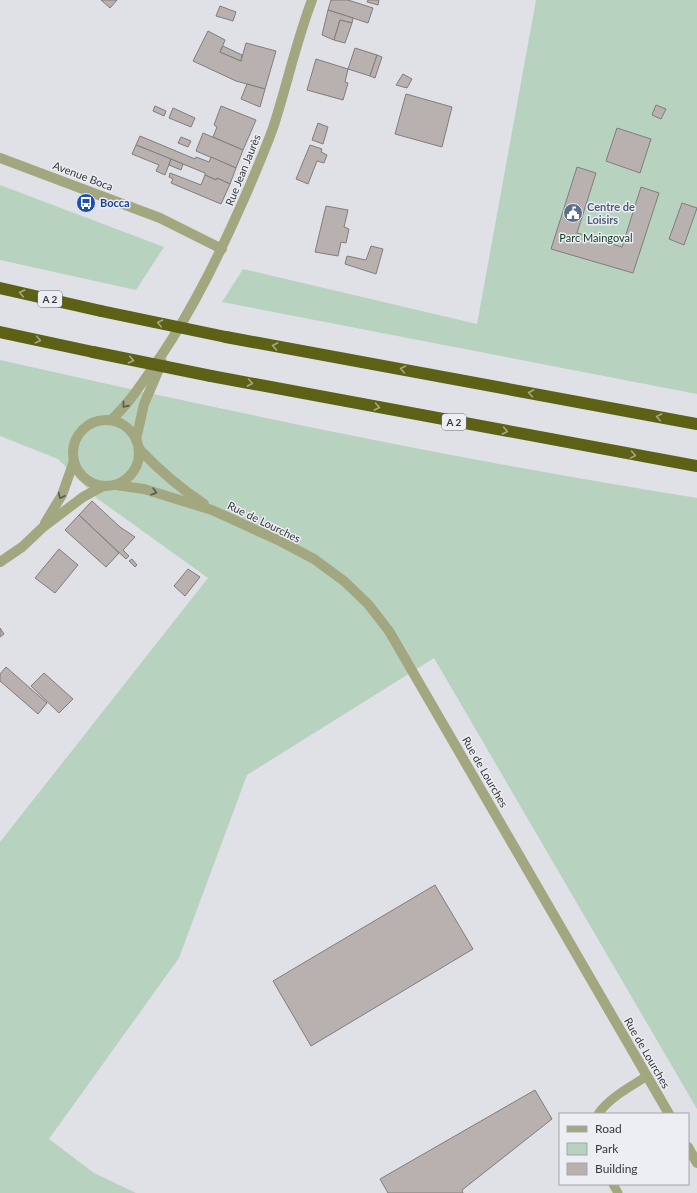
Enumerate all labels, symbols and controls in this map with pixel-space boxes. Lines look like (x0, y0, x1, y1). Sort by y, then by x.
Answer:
street label: Rue Jean Jaurès (222, 132, 263, 207)
street label: Avenue Boca (51, 158, 115, 193)
bus stop icon: Bocca (75, 192, 97, 214)
place label: Bocca (100, 196, 130, 209)
place label: Centre de Loisirs (587, 200, 635, 226)
public building icon: Centre de Loisirs (562, 202, 584, 224)
park label: Parc Maingoval (559, 231, 633, 244)
one-way arrow (19, 290, 25, 298)
road number: A 2 (38, 291, 62, 307)
one-way arrow (157, 319, 164, 327)
one-way arrow (35, 336, 41, 344)
one-way arrow (272, 342, 278, 350)
one-way arrow (128, 355, 134, 363)
one-way arrow (400, 366, 406, 374)
one-way arrow (246, 379, 253, 387)
one-way arrow (528, 390, 534, 398)
one-way arrow (123, 401, 130, 408)
one-way arrow (374, 403, 380, 411)
one-way arrow (656, 413, 662, 422)
road number: A 2 (442, 414, 466, 430)
one-way arrow (502, 427, 508, 435)
one-way arrow (630, 450, 636, 459)
one-way arrow (150, 487, 157, 496)
one-way arrow (58, 492, 66, 499)
street label: Rue de Lourches (226, 498, 303, 545)
street label: Rue de Lourches (460, 734, 511, 810)
street label: Rue de Lourches (622, 1015, 673, 1091)
legend (559, 1113, 689, 1185)
text: Road (595, 1121, 622, 1136)
text: Park (595, 1141, 619, 1156)
text: Building (595, 1161, 638, 1176)

